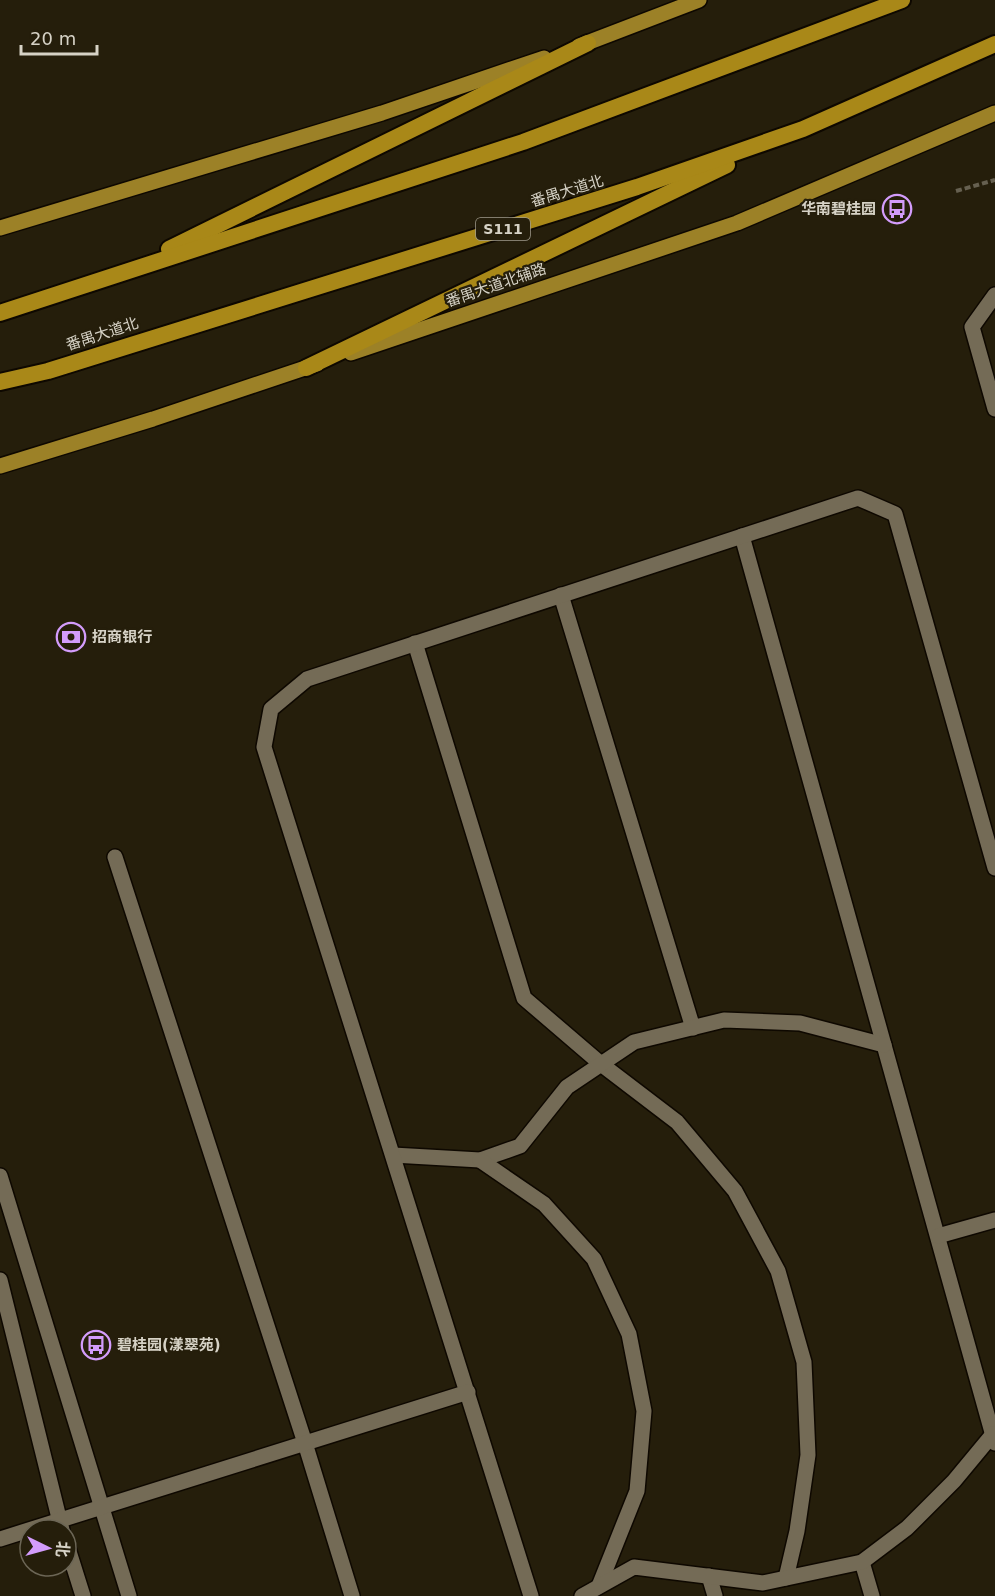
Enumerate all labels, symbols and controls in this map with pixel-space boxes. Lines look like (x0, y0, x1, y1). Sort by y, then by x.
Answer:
scale bar (21, 18, 98, 56)
text: 20 m (30, 28, 76, 49)
street label: 番禺大道北 (528, 171, 606, 211)
bus stop icon: 华南碧桂园 (881, 193, 913, 225)
place label: 华南碧桂园 (801, 200, 876, 218)
road number: S111 (476, 218, 530, 240)
street label: 番禺大道北辅路 (443, 259, 549, 311)
street label: 番禺大道北 (64, 314, 140, 354)
bank icon: 招商银行 (55, 621, 87, 653)
place label: 招商银行 (92, 628, 152, 646)
bus stop icon: 碧桂园(漾翠苑) (80, 1329, 112, 1361)
place label: 碧桂园(漾翠苑) (117, 1336, 221, 1354)
north arrow (18, 1518, 78, 1578)
text: 北 (52, 1540, 73, 1558)

